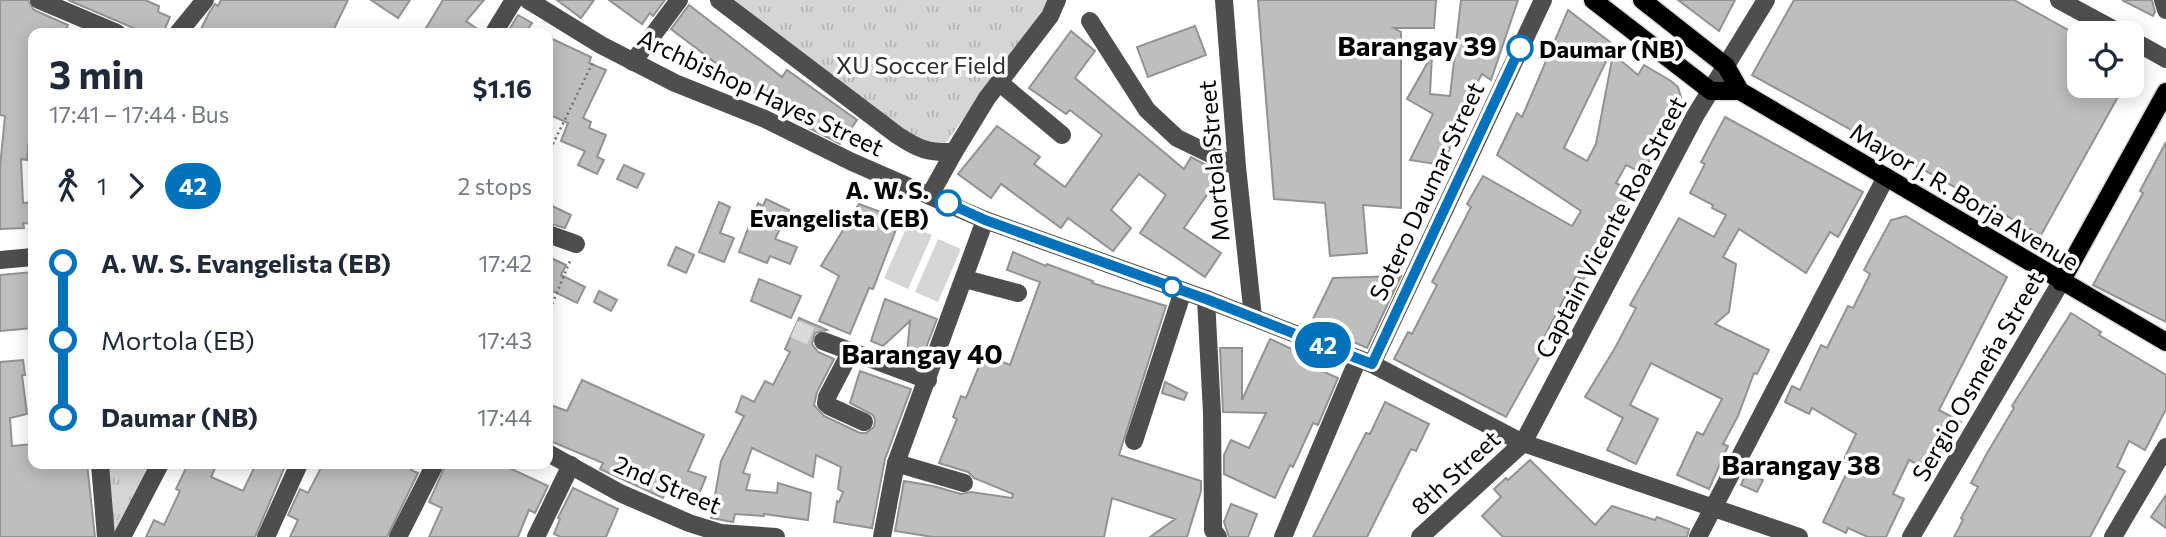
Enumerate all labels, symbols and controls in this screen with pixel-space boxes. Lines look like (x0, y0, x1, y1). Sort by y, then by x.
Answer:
map controls (2067, 21, 2144, 98)
button: locate (2067, 21, 2144, 98)
street label: Archbishop Hayes Street (634, 22, 889, 162)
district label: Barangay 39 (1337, 28, 1497, 62)
place label: Daumar (NB) (1539, 34, 1684, 63)
marker: Daumar (NB) (1507, 35, 1533, 61)
text: 3 min (49, 50, 144, 97)
park label: XU Soccer Field (836, 50, 1006, 79)
text: $1.16 (473, 72, 532, 103)
street label: Sotero Daumar Street (1363, 77, 1489, 305)
street label: Mortola Street (1191, 79, 1235, 243)
street label: Captain Vicente Roa Street (1529, 91, 1692, 363)
text: 17:41 – 17:44 · Bus (49, 100, 229, 128)
street label: Mayor J. R. Borja Avenue (1845, 116, 2085, 276)
icon: walk (49, 167, 87, 205)
icon: forward (117, 167, 155, 205)
text: 42 (179, 171, 207, 200)
text: 1 (97, 172, 107, 200)
text: 2 stops (458, 172, 532, 200)
place label: A. W. S. Evangelista (EB) (749, 175, 929, 232)
marker: A. W. S. Evangelista (EB) (935, 190, 961, 216)
text: A. W. S. Evangelista (EB) (101, 247, 391, 278)
text: 17:42 (478, 249, 532, 277)
street label: Sergio Osmeña Street (1905, 266, 2049, 486)
unlabelled marker (1162, 277, 1182, 297)
line badge: 42 (1292, 322, 1354, 368)
text: Mortola (EB) (101, 324, 255, 355)
text: 17:43 (478, 326, 532, 354)
text: 42 (1309, 330, 1337, 359)
district label: Barangay 40 (841, 336, 1003, 370)
text: Daumar (NB) (101, 401, 258, 432)
text: 17:44 (477, 403, 532, 431)
street label: 8th Street (1405, 424, 1505, 520)
district label: Barangay 38 (1721, 447, 1881, 481)
street label: 2nd Street (610, 449, 726, 520)

